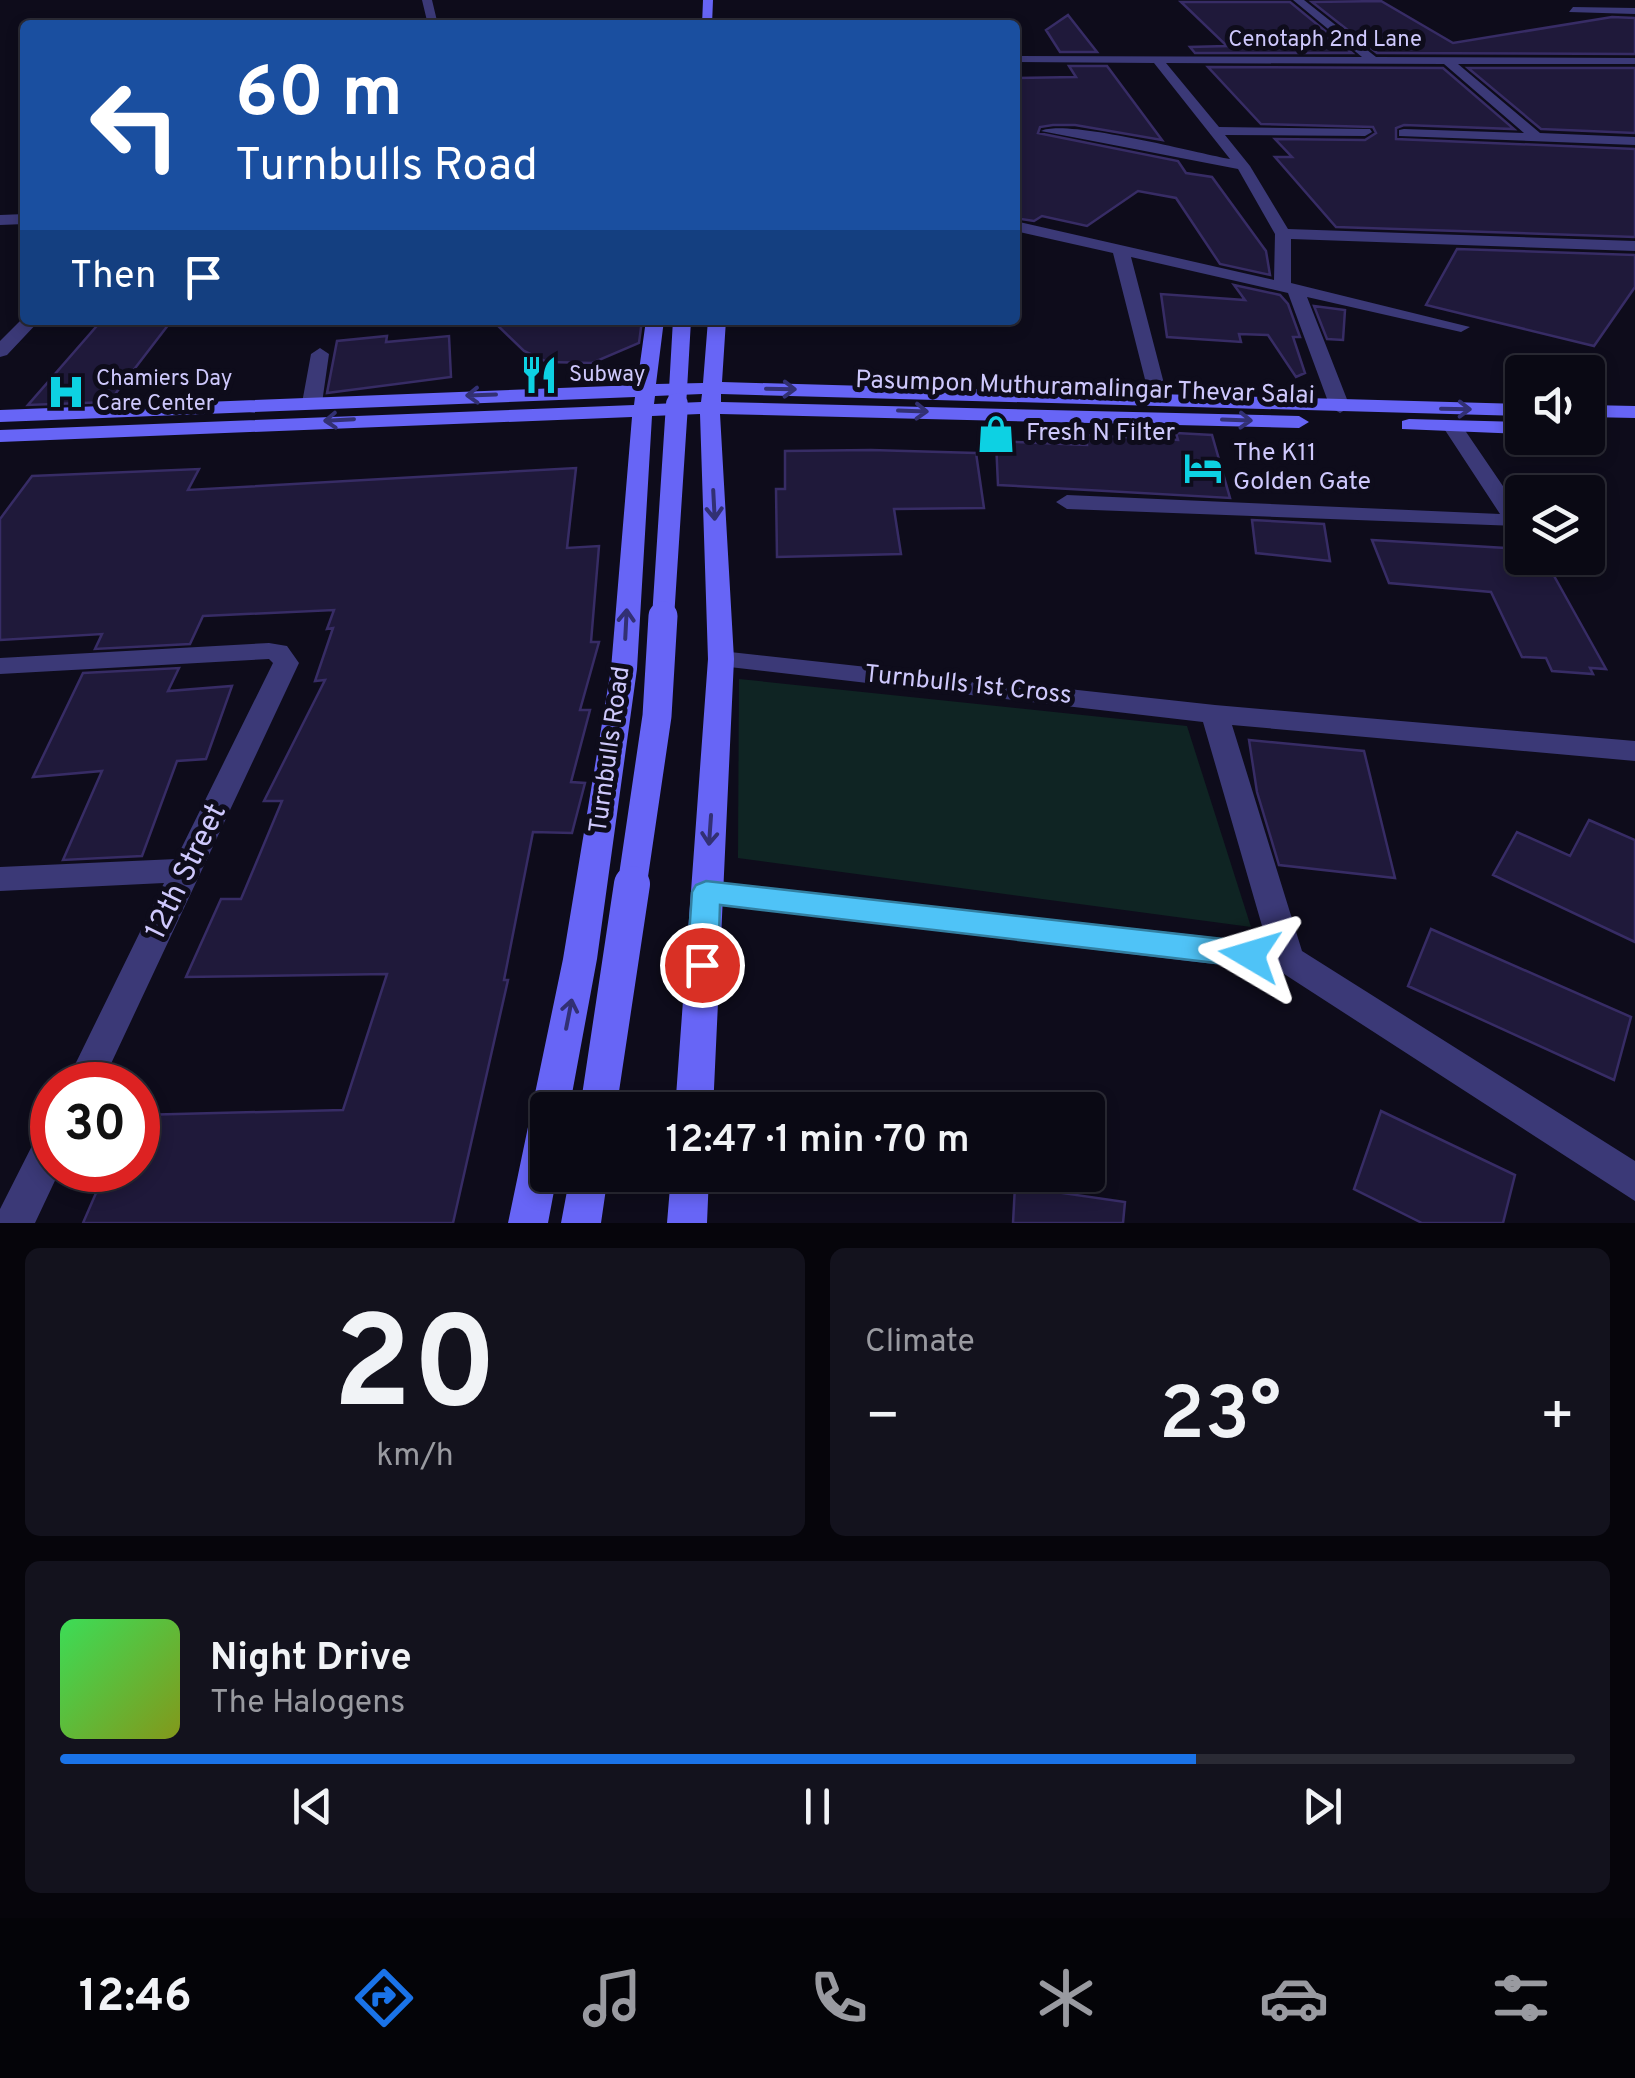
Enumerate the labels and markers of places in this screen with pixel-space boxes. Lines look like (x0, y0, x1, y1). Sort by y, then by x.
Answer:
restaurant icon: Subway (518, 354, 560, 396)
place label: Subway (569, 362, 645, 389)
place label: Chamiers Day Care Center (96, 366, 232, 418)
hospital icon: Chamiers Day Care Center (45, 371, 87, 413)
shop icon: Fresh N Filter (975, 413, 1017, 455)
place label: Fresh N Filter (1026, 418, 1176, 450)
place label: The K11 Golden Gate (1233, 438, 1371, 499)
hotel icon: The K11 Golden Gate (1182, 447, 1224, 489)
pin (660, 923, 745, 1008)

